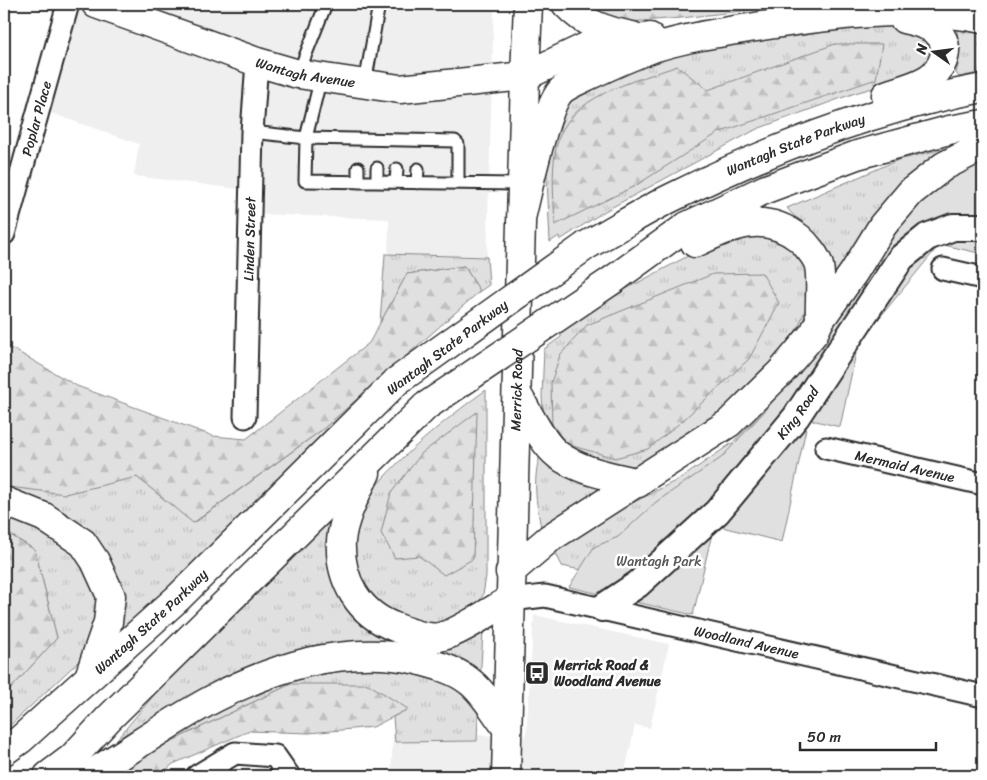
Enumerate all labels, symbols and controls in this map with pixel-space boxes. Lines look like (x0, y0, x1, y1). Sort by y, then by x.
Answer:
north arrow (910, 28, 960, 78)
text: N (908, 41, 935, 58)
street label: Wantagh Avenue (253, 50, 357, 95)
street label: Poplar Place (14, 78, 59, 159)
street label: Wantagh State Parkway (722, 106, 869, 183)
street label: Linden Street (236, 195, 263, 281)
street label: Wantagh State Parkway (381, 293, 514, 402)
street label: Merrick Road (503, 347, 531, 431)
street label: King Road (770, 380, 827, 445)
street label: Mermaid Avenue (852, 443, 957, 490)
park label: Wantagh Park (616, 549, 702, 574)
street label: Wantagh State Parkway (88, 562, 215, 681)
street label: Woodland Avenue (692, 618, 802, 667)
place label: Merrick Road & Woodland Avenue (553, 653, 661, 694)
bus stop icon: Merrick Road & Woodland Avenue (524, 660, 550, 686)
scale bar (800, 720, 936, 752)
text: 50 m (807, 724, 842, 750)

